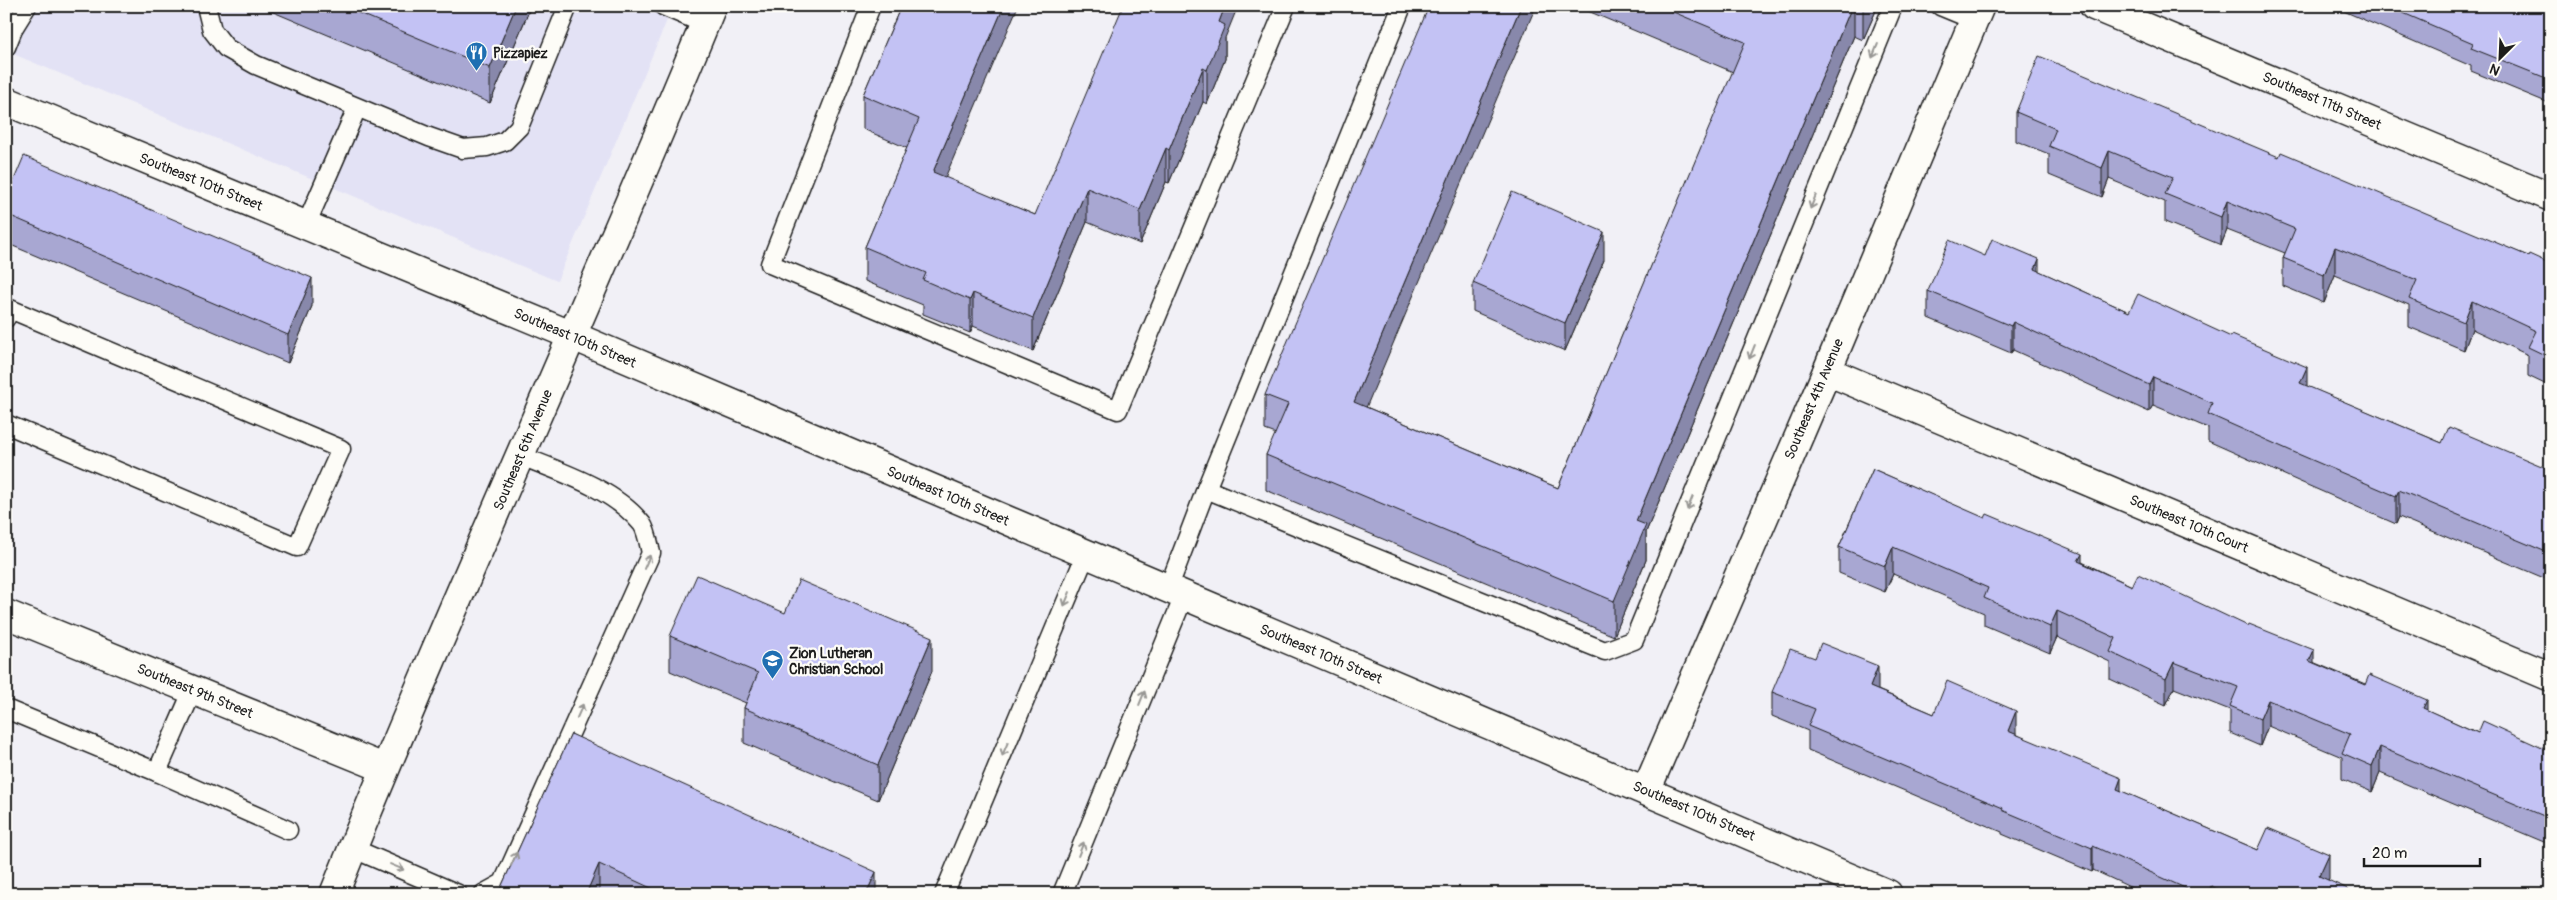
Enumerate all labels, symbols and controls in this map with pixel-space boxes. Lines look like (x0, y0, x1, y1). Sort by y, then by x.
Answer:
north arrow (2474, 32, 2524, 82)
restaurant icon: Pizzapiez (465, 41, 489, 72)
one-way arrow (1869, 43, 1879, 58)
place label: Pizzapiez (493, 45, 548, 62)
text: N (2487, 60, 2503, 79)
street label: Southeast 11th Street (2260, 68, 2384, 134)
street label: Southeast 10th Street (137, 149, 265, 215)
one-way arrow (1808, 194, 1817, 209)
street label: Southeast 10th Street (511, 304, 639, 372)
street label: Southeast 4th Avenue (1781, 336, 1847, 462)
one-way arrow (1746, 344, 1756, 359)
street label: Southeast 6th Avenue (490, 387, 556, 513)
street label: Southeast 10th Street (884, 462, 1012, 530)
street label: Southeast 10th Court (2127, 491, 2251, 557)
one-way arrow (1685, 494, 1694, 510)
one-way arrow (643, 555, 652, 570)
one-way arrow (1062, 591, 1072, 606)
street label: Southeast 10th Street (1257, 620, 1385, 688)
place label: Zion Lutheran Christian School (789, 645, 883, 678)
school or university icon: Zion Lutheran Christian School (761, 649, 785, 680)
street label: Southeast 9th Street (134, 660, 256, 722)
one-way arrow (1138, 691, 1147, 706)
one-way arrow (576, 704, 586, 719)
one-way arrow (999, 741, 1009, 756)
street label: Southeast 10th Street (1630, 777, 1758, 845)
scale bar (2364, 835, 2481, 867)
one-way arrow (1077, 841, 1086, 856)
text: 20 m (2372, 844, 2407, 863)
one-way arrow (509, 852, 519, 867)
one-way arrow (389, 863, 404, 873)

